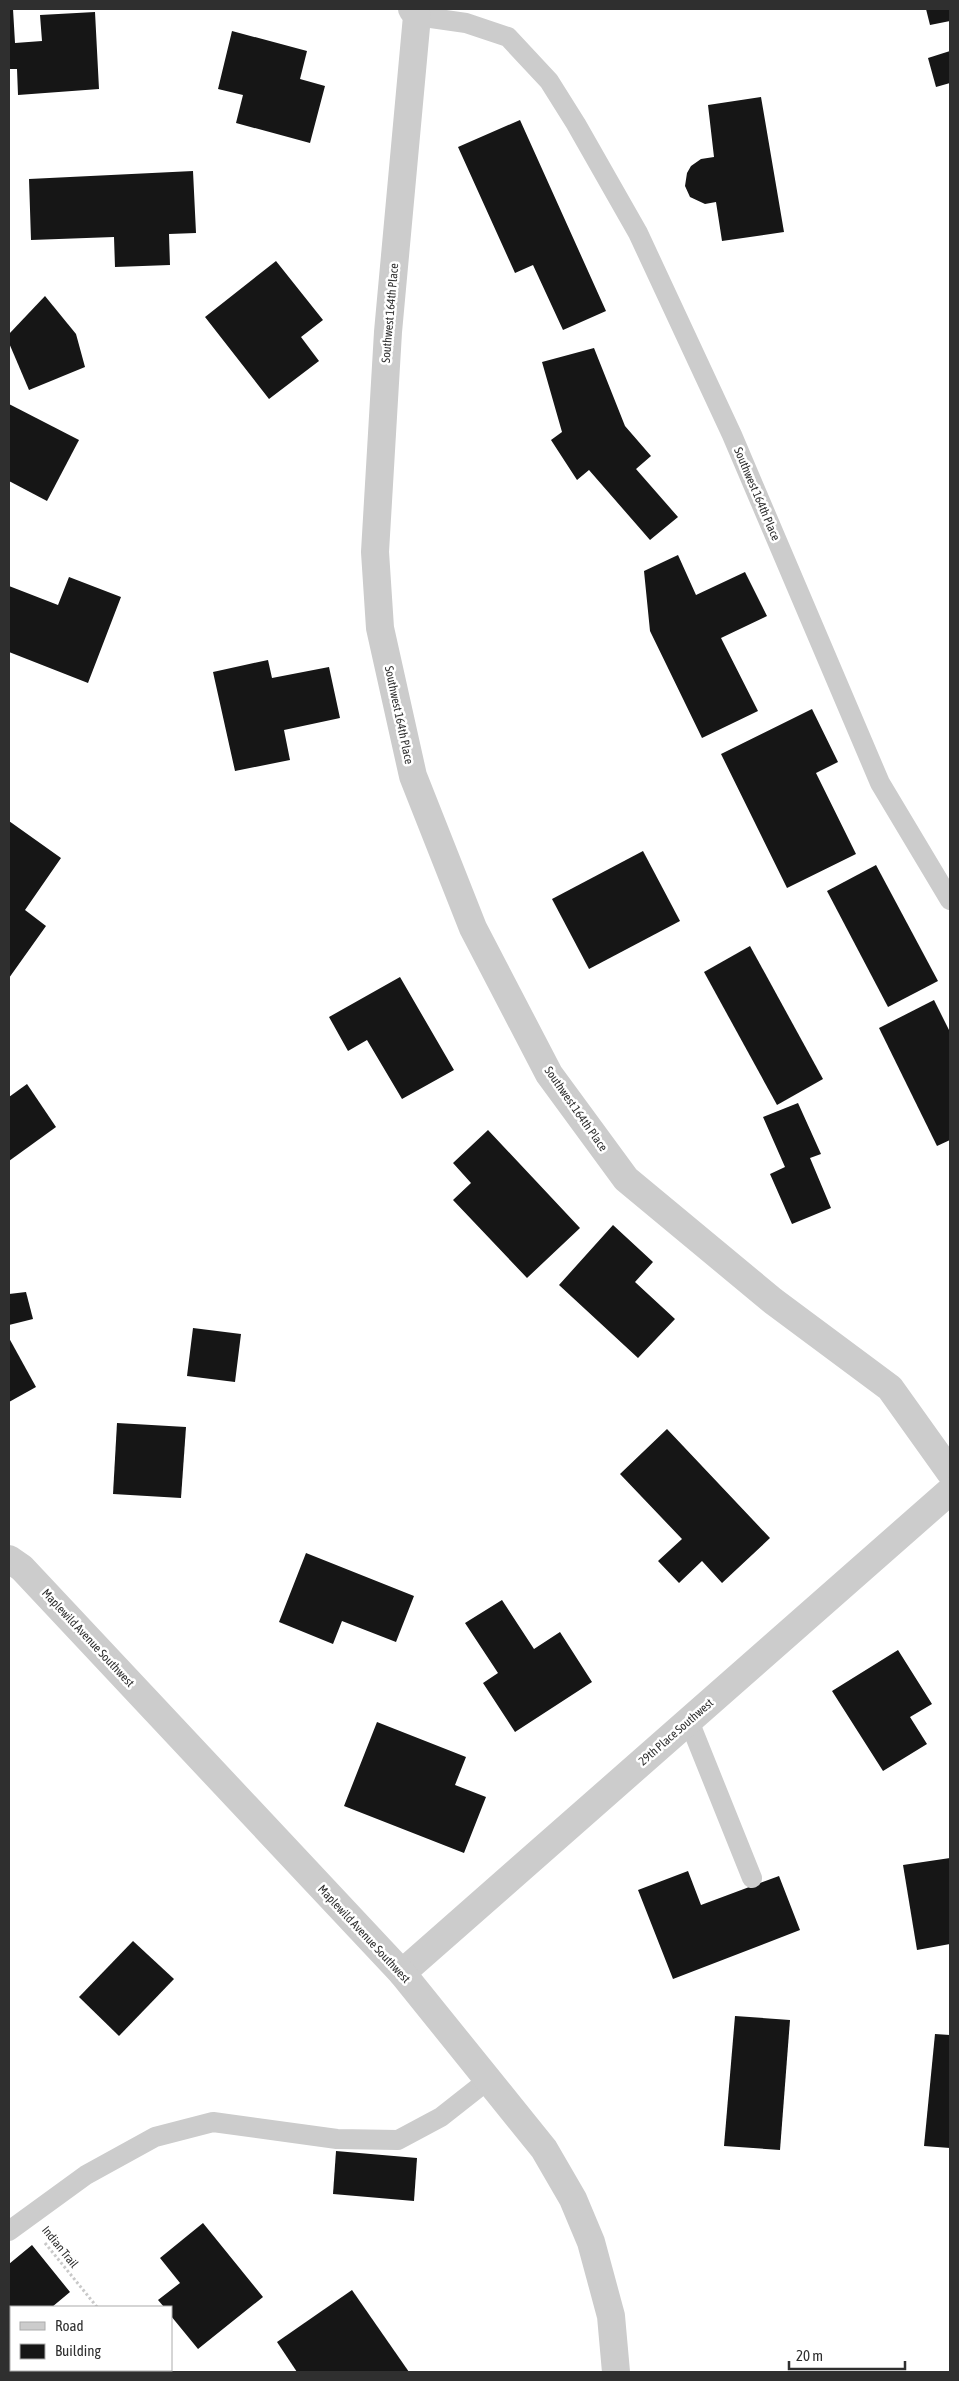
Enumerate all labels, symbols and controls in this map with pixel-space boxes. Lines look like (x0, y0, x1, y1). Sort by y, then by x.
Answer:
street label: Southwest 164th Place (379, 263, 401, 363)
street label: Southwest 164th Place (731, 445, 783, 543)
street label: Southwest 164th Place (382, 665, 416, 765)
street label: Southwest 164th Place (542, 1064, 610, 1154)
street label: Maplewild Avenue Southwest (39, 1586, 137, 1690)
street label: 29th Place Southwest (636, 1695, 717, 1768)
street label: Maplewild Avenue Southwest (315, 1882, 413, 1986)
street label: Indian Trail (39, 2223, 82, 2271)
legend (10, 2306, 172, 2371)
text: Road (55, 2317, 84, 2334)
scale bar (789, 2338, 905, 2370)
text: Building (55, 2342, 101, 2359)
text: 20 m (796, 2347, 823, 2364)

